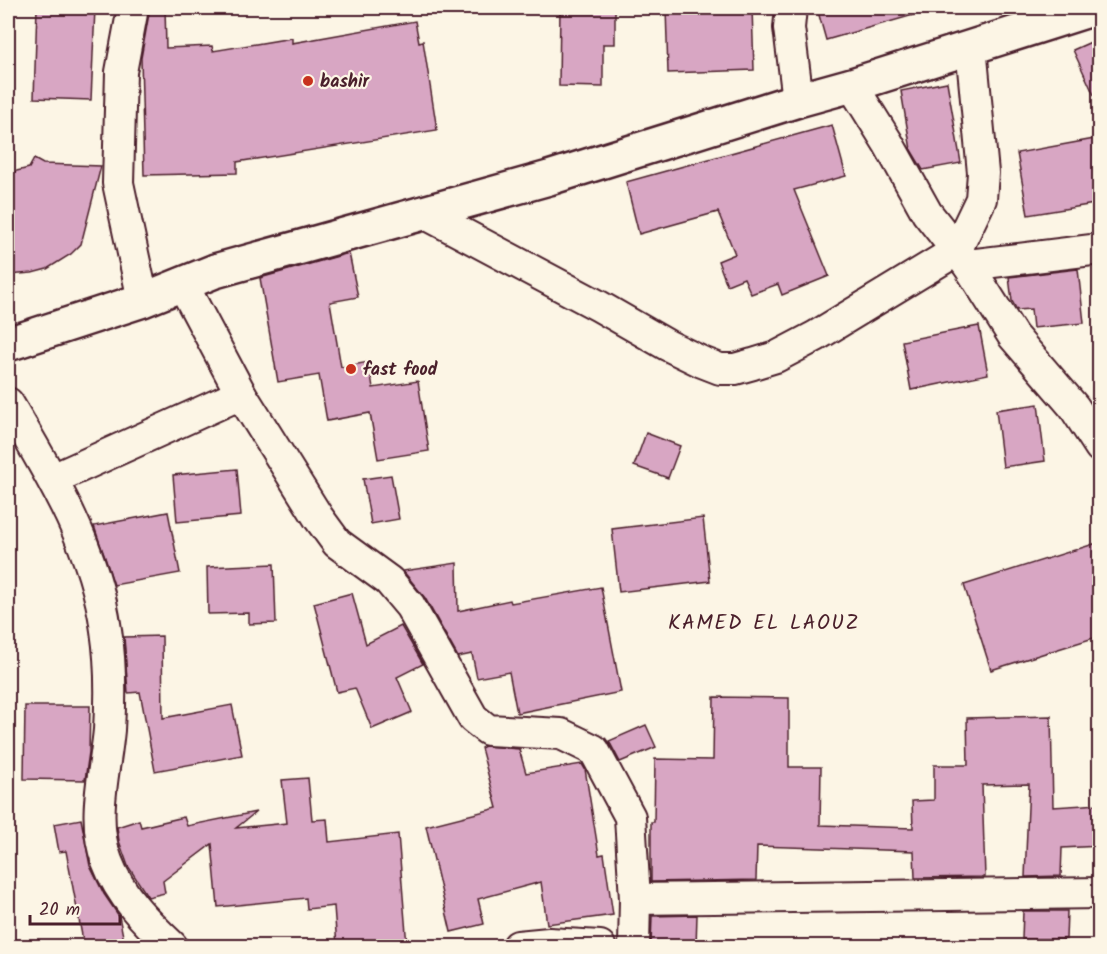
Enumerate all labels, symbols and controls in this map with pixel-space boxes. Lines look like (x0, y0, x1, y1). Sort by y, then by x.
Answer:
place label: bashir (320, 68, 371, 97)
marker: bashir (301, 74, 315, 88)
place label: fast food (363, 356, 438, 385)
marker: fast food (344, 362, 358, 376)
district label: KAMED EL LAOUZ (668, 607, 860, 640)
scale bar (30, 888, 120, 926)
text: 20 m (39, 896, 80, 925)

